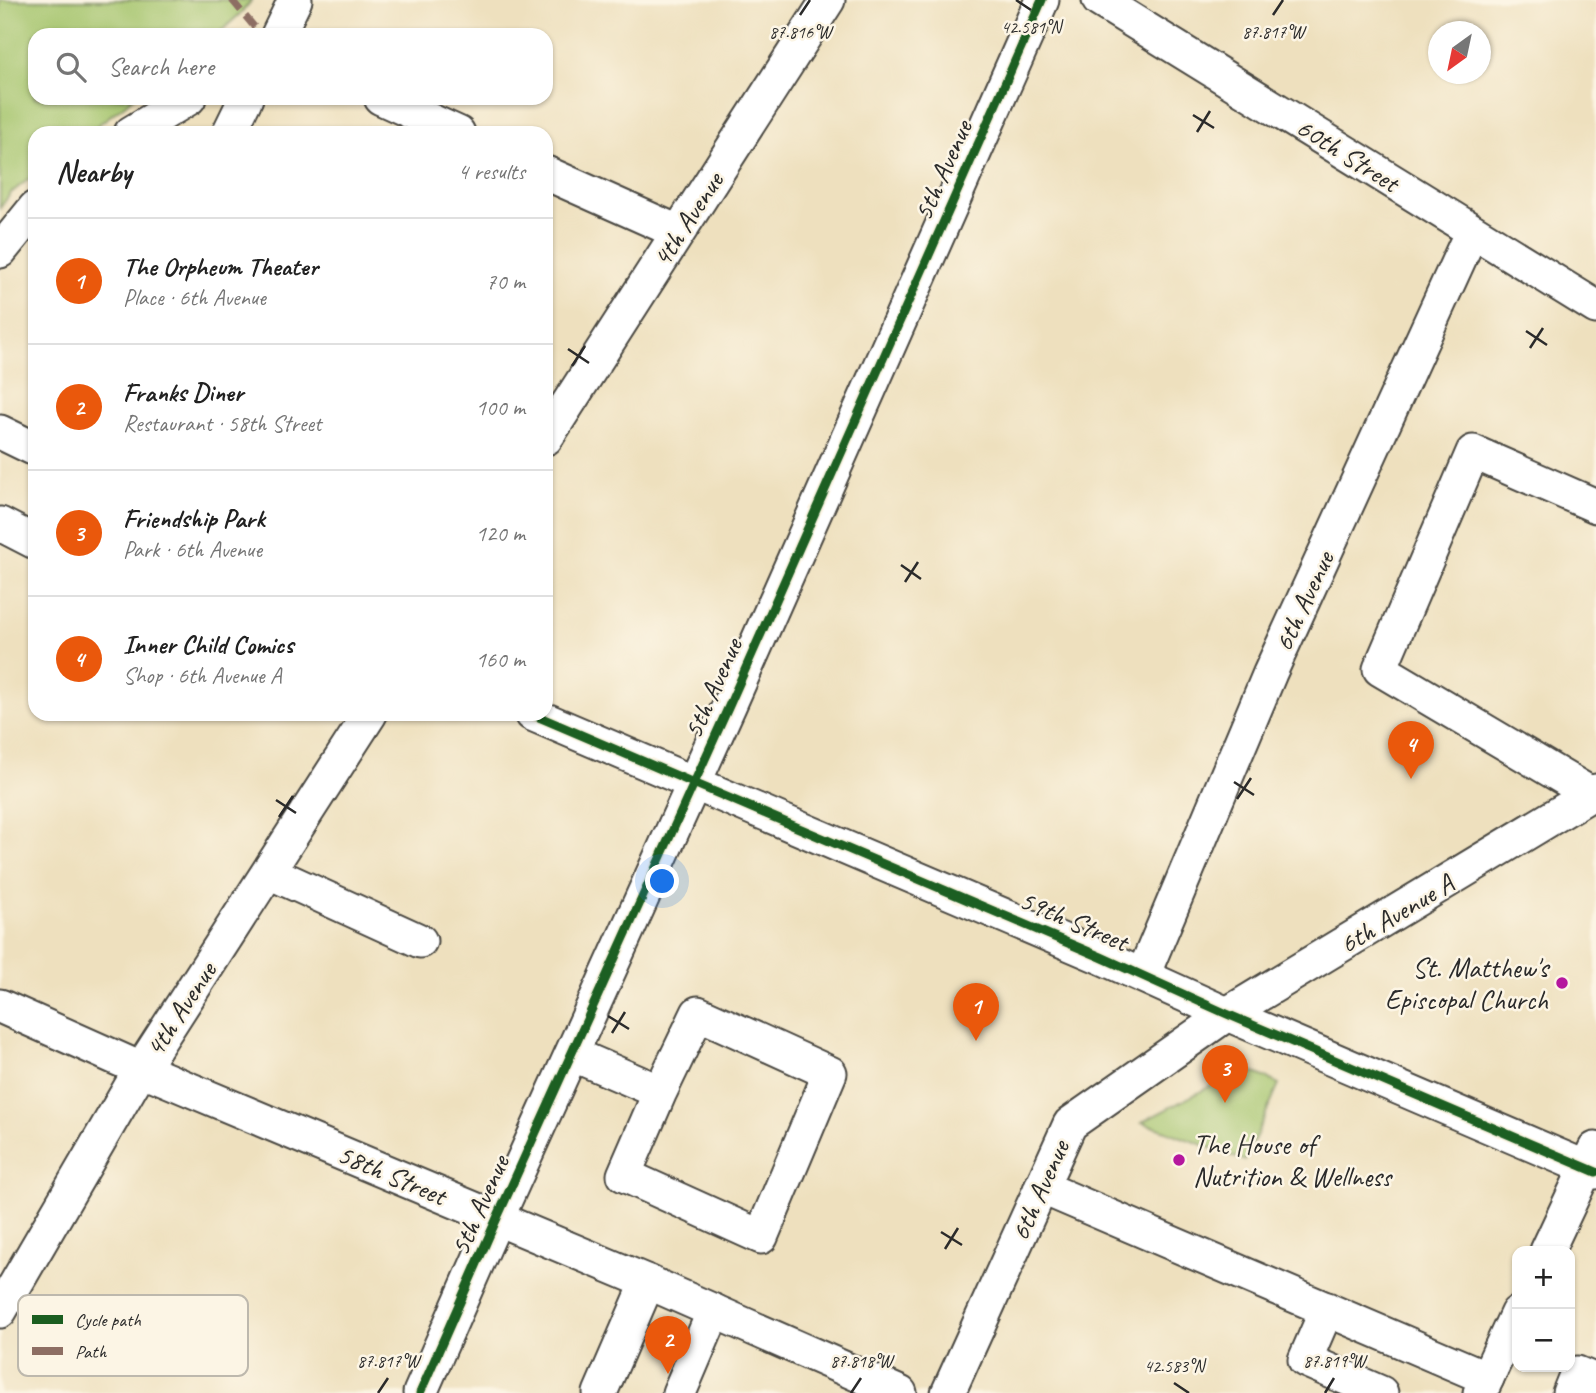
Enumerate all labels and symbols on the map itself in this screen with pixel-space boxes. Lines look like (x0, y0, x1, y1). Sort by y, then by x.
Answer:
text: 42.581°N (1001, 16, 1064, 38)
text: 87.816°W (769, 21, 834, 43)
text: 87.817°W (1242, 21, 1307, 43)
north arrow (1428, 21, 1491, 84)
street label: 60th Street (1290, 109, 1408, 201)
street label: 5th Avenue (905, 113, 981, 226)
street label: 4th Avenue (644, 164, 732, 273)
street label: 6th Avenue (1265, 544, 1342, 657)
street label: 5th Avenue (675, 631, 751, 744)
pin: 4 (1388, 721, 1434, 779)
your location (645, 864, 679, 898)
street label: 6th Avenue A (1333, 865, 1461, 961)
street label: 59th Street (1014, 882, 1136, 960)
place label: St. Matthew's Episcopal Church (1385, 950, 1550, 1017)
street label: 4th Avenue (137, 954, 225, 1063)
marker: St. Matthew's Episcopal Church (1554, 975, 1570, 991)
pin: 1 (953, 983, 999, 1041)
pin: 3 (1202, 1045, 1248, 1103)
place label: The House of Nutrition & Wellness (1193, 1127, 1394, 1194)
street label: 6th Avenue (1002, 1133, 1078, 1246)
street label: 58th Street (332, 1136, 454, 1214)
street label: 5th Avenue (442, 1148, 518, 1261)
marker: The House of Nutrition & Wellness (1171, 1152, 1187, 1168)
legend (18, 1295, 248, 1376)
text: Cycle path (75, 1308, 141, 1332)
pin: 2 (645, 1316, 691, 1374)
text: Path (75, 1340, 108, 1364)
text: 87.817°W (357, 1350, 422, 1372)
text: 87.818°W (830, 1350, 895, 1372)
text: 87.819°W (1303, 1350, 1368, 1372)
text: 42.583°N (1144, 1355, 1207, 1377)

